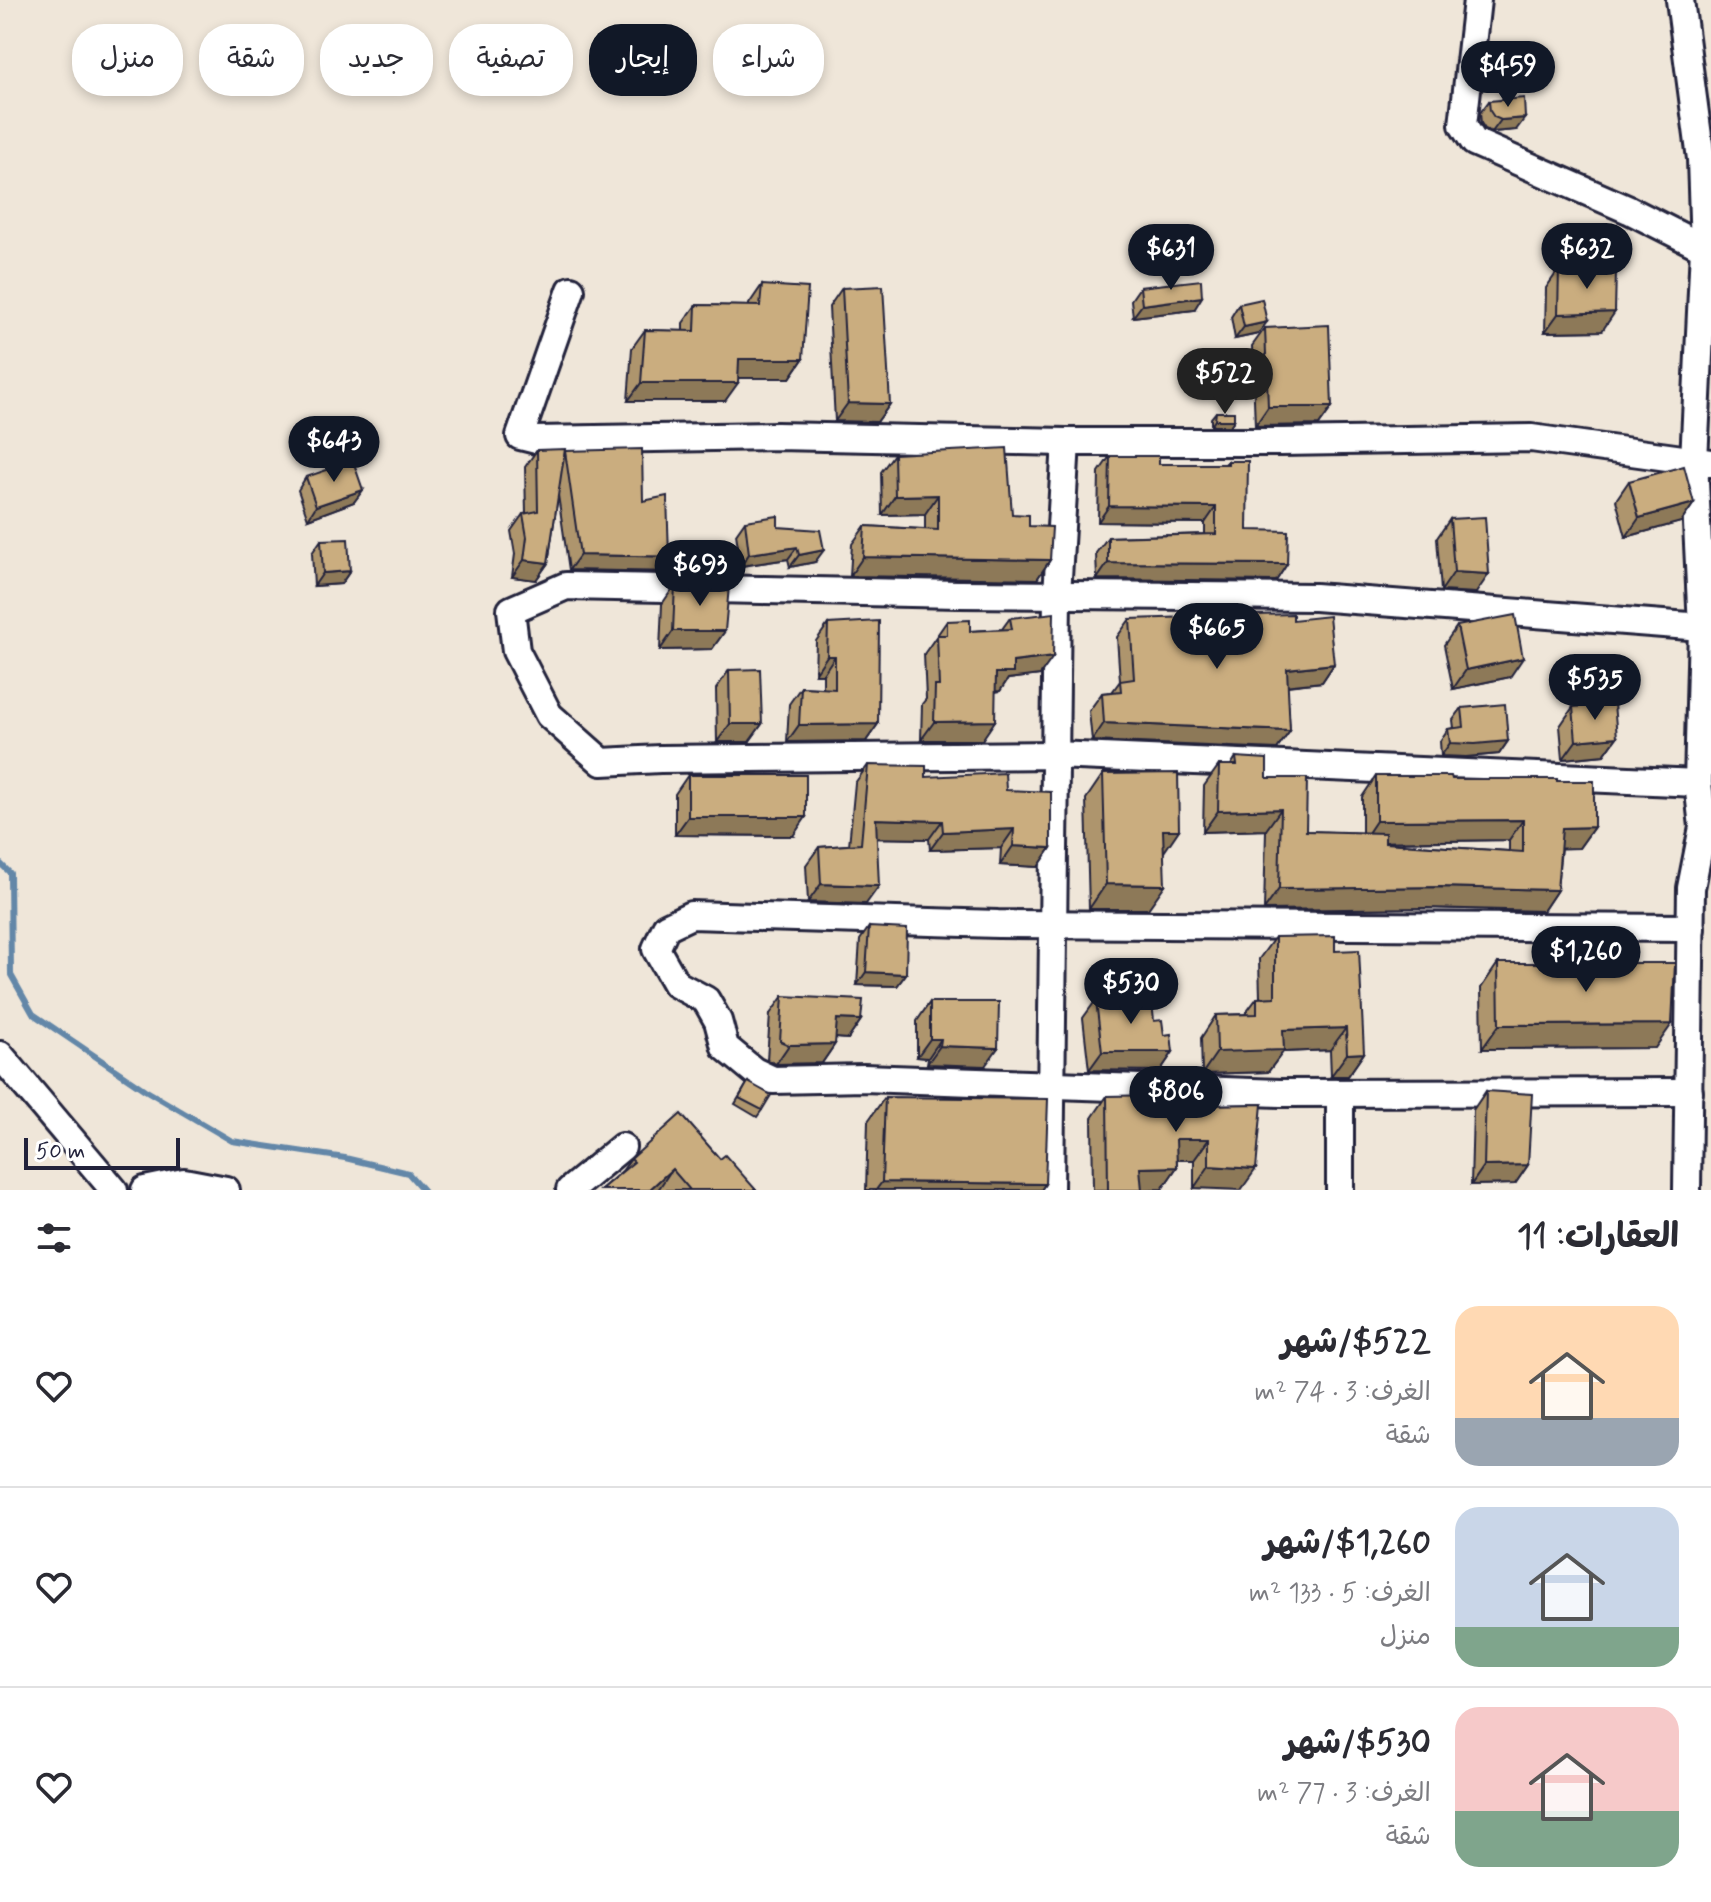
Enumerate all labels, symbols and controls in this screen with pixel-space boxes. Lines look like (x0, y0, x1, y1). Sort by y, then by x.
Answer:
chip: منزل (72, 24, 183, 96)
chip: شقة (199, 24, 304, 96)
chip: جديد (320, 24, 433, 96)
chip: تصفية (449, 24, 573, 96)
chip: إيجار (589, 24, 697, 96)
chip: شراء (713, 24, 824, 96)
pin: $459 (1461, 41, 1555, 109)
text: $459 (1479, 50, 1537, 84)
pin: $632 (1540, 223, 1634, 291)
pin: $631 (1124, 224, 1218, 292)
text: $632 (1559, 232, 1615, 266)
text: $631 (1146, 233, 1196, 267)
pin: $522 (1178, 348, 1272, 416)
text: $522 (1195, 357, 1255, 391)
pin: $643 (287, 416, 381, 484)
text: $643 (306, 425, 362, 459)
pin: $693 (653, 540, 747, 608)
text: $693 (673, 549, 727, 583)
pin: $665 (1170, 603, 1264, 671)
text: $665 (1188, 612, 1246, 646)
pin: $535 (1548, 654, 1642, 722)
text: $535 (1567, 663, 1623, 697)
pin: $1,260 (1521, 926, 1651, 994)
text: $1,260 (1549, 935, 1623, 969)
pin: $530 (1084, 958, 1178, 1026)
text: $530 (1102, 967, 1160, 1001)
pin: $806 (1129, 1066, 1223, 1134)
text: $806 (1147, 1075, 1205, 1109)
scale bar (24, 1134, 180, 1170)
text: 50 m (36, 1138, 85, 1166)
text: العقارات: 11 (1517, 1215, 1679, 1260)
icon: filters (32, 1216, 76, 1260)
text: $522/شهر (1281, 1320, 1431, 1365)
icon: home (1519, 1338, 1615, 1434)
icon: heart (32, 1364, 76, 1408)
text: الغرف: 3 · 74 m² (1254, 1376, 1431, 1410)
text: شقة (1386, 1419, 1431, 1453)
text: $1,260/شهر (1264, 1521, 1431, 1566)
icon: home (1519, 1539, 1615, 1635)
icon: heart (32, 1565, 76, 1609)
text: الغرف: 5 · 133 m² (1249, 1577, 1431, 1611)
text: منزل (1380, 1620, 1431, 1654)
text: $530/شهر (1284, 1721, 1431, 1766)
icon: home (1519, 1739, 1615, 1835)
icon: heart (32, 1765, 76, 1809)
text: الغرف: 3 · 77 m² (1257, 1777, 1431, 1811)
text: شقة (1386, 1820, 1431, 1854)

